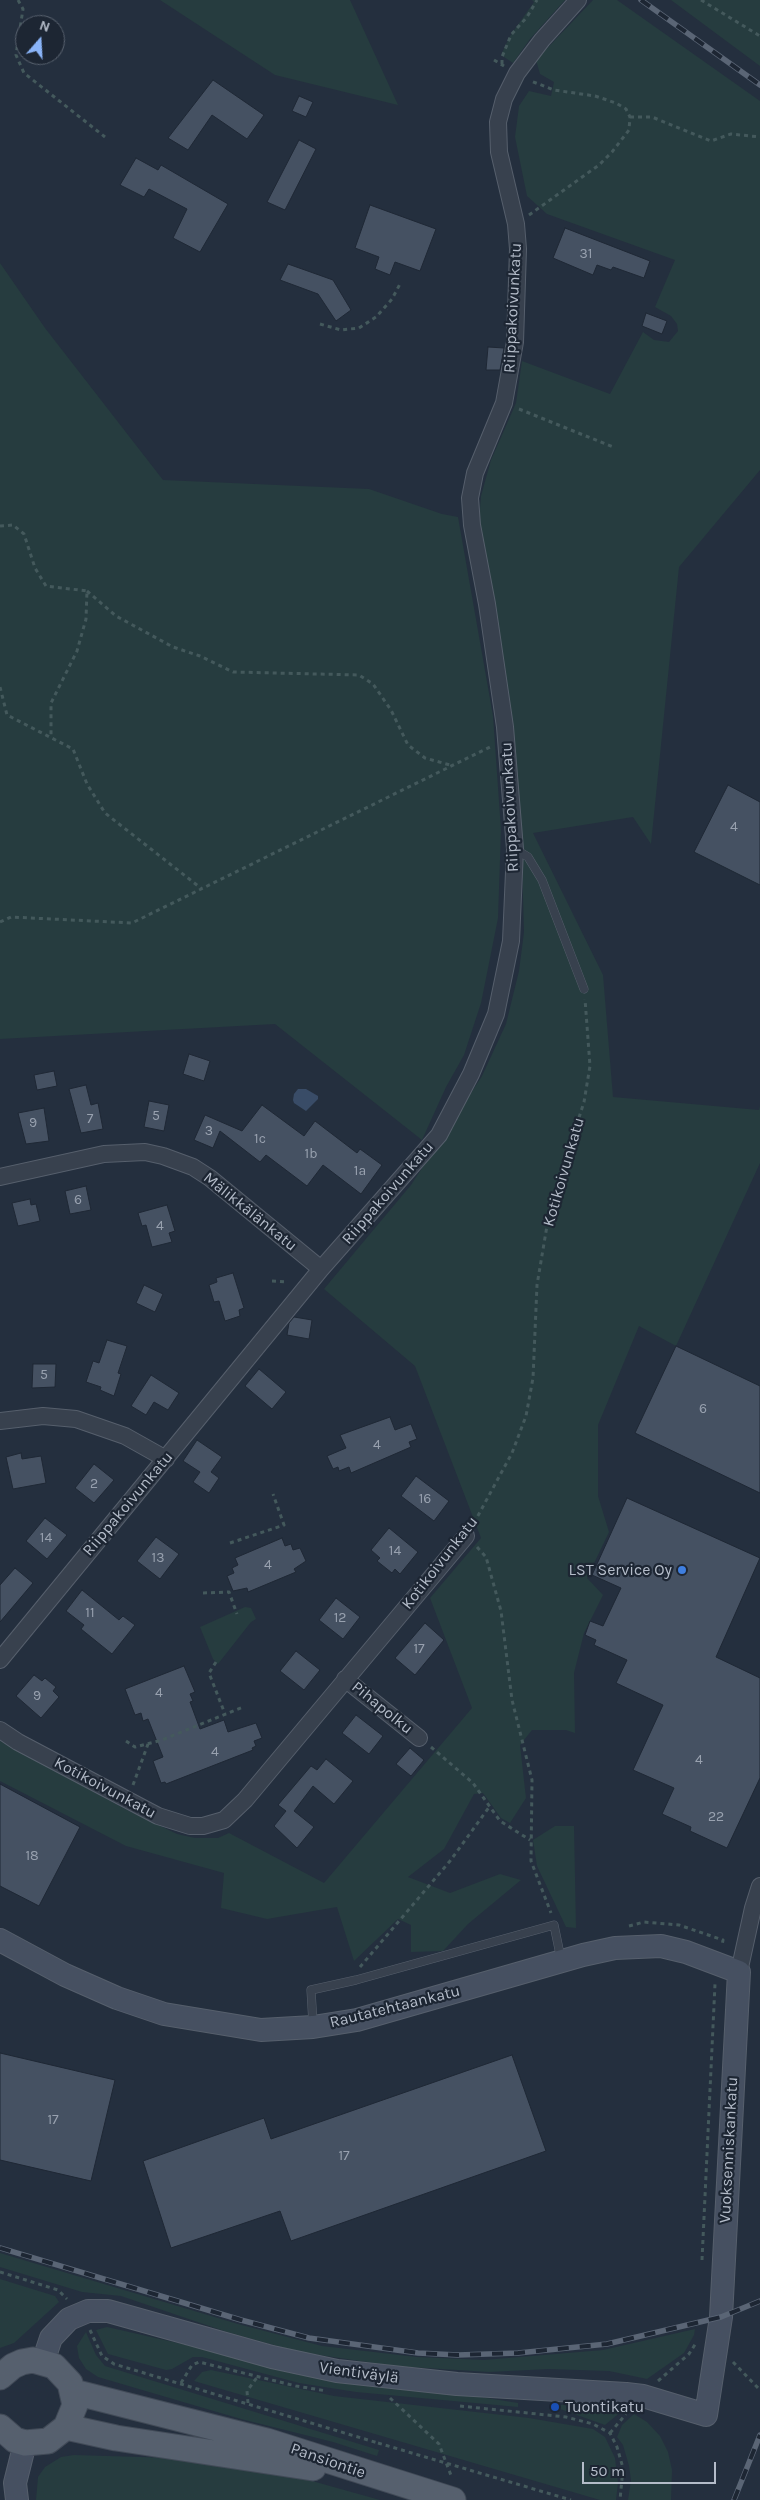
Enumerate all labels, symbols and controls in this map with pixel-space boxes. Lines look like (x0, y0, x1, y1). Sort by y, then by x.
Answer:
north arrow (15, 15, 65, 65)
text: N (37, 17, 52, 36)
street label: Riippakoivunkatu (500, 242, 526, 374)
house number: 31 (580, 246, 592, 262)
street label: Riippakoivunkatu (497, 741, 523, 873)
house number: 4 (730, 819, 738, 835)
house number: 5 (152, 1108, 160, 1124)
house number: 7 (87, 1111, 93, 1127)
house number: 9 (29, 1115, 37, 1131)
street label: Kotikoivunkatu (539, 1115, 589, 1229)
house number: 3 (205, 1123, 213, 1139)
house number: 1c (254, 1131, 266, 1147)
street label: Riippakoivunkatu (338, 1138, 438, 1248)
house number: 1b (305, 1146, 317, 1162)
house number: 1a (354, 1163, 366, 1179)
street label: Mälikkälänkatu (199, 1168, 301, 1256)
house number: 6 (74, 1192, 82, 1208)
house number: 4 (156, 1218, 164, 1234)
house number: 5 (40, 1367, 48, 1383)
house number: 6 (699, 1401, 707, 1417)
house number: 4 (373, 1437, 381, 1453)
street label: Riippakoivunkatu (79, 1448, 177, 1560)
house number: 2 (90, 1476, 98, 1492)
house number: 16 (419, 1491, 431, 1507)
street label: Kotikoivunkatu (398, 1513, 482, 1613)
house number: 14 (40, 1530, 52, 1546)
house number: 14 (389, 1543, 401, 1559)
house number: 13 (152, 1550, 164, 1566)
house number: 4 (264, 1557, 272, 1573)
place label: LST Service Oy (569, 1560, 672, 1580)
marker: LST Service Oy (676, 1564, 688, 1576)
house number: 11 (85, 1605, 95, 1621)
house number: 12 (334, 1610, 346, 1626)
house number: 17 (413, 1641, 425, 1657)
street label: Pihapolku (347, 1677, 417, 1739)
house number: 4 (155, 1685, 163, 1701)
house number: 9 (33, 1688, 41, 1704)
house number: 4 (211, 1744, 219, 1760)
house number: 4 (695, 1752, 703, 1768)
street label: Kotikoivunkatu (51, 1753, 159, 1823)
house number: 22 (708, 1809, 724, 1825)
house number: 18 (25, 1848, 39, 1864)
street label: Rautatehtaankatu (328, 1981, 462, 2033)
street label: Vuoksenniskankatu (716, 2076, 742, 2224)
house number: 17 (47, 2112, 59, 2128)
house number: 17 (338, 2148, 350, 2164)
street label: Vientiväylä (318, 2358, 400, 2388)
place label: Tuontikatu (565, 2397, 644, 2417)
marker: Tuontikatu (549, 2401, 561, 2413)
street label: Pansiontie (288, 2439, 368, 2483)
scale bar (585, 2452, 719, 2484)
text: 50 m (590, 2462, 625, 2480)

